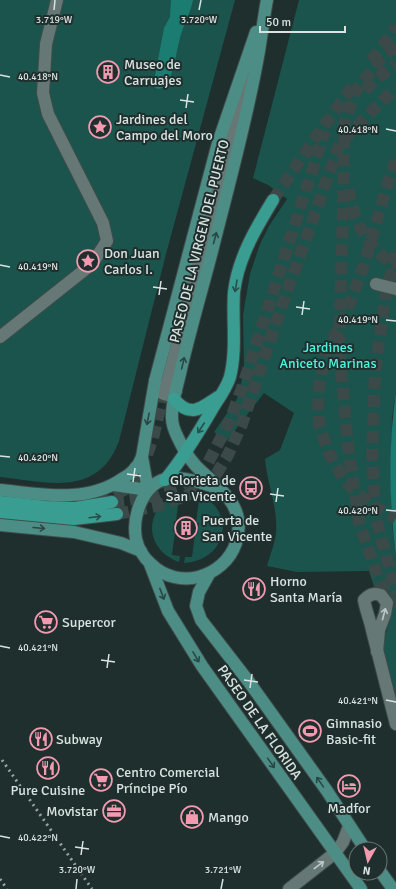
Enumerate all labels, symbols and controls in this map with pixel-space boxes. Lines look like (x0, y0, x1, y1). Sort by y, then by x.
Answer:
scale bar (260, 8, 345, 34)
text: 3.719°W (36, 14, 73, 26)
text: 3.720°W (181, 14, 218, 26)
text: 50 m (266, 15, 291, 30)
place label: Museo de Carruajes (124, 56, 182, 89)
building icon: Museo de Carruajes (95, 59, 121, 85)
text: 40.418°N (18, 71, 58, 83)
place label: Jardines del Campo del Moro (116, 111, 213, 144)
place icon: Jardines del Campo del Moro (87, 114, 113, 140)
text: 40.418°N (338, 124, 378, 136)
street label: PASEO DE LA VIRGEN DEL PUERTO (166, 138, 233, 344)
one-way arrow (212, 231, 219, 244)
place label: Don Juan Carlos I. (104, 245, 160, 278)
place icon: Don Juan Carlos I. (75, 248, 101, 274)
text: 40.419°N (18, 261, 58, 273)
one-way arrow (231, 279, 239, 292)
text: 40.419°N (338, 314, 378, 326)
park label: Jardines Aniceto Marinas (279, 339, 377, 372)
one-way arrow (179, 357, 187, 370)
one-way arrow (144, 412, 152, 425)
one-way arrow (196, 422, 204, 434)
text: 40.420°N (18, 452, 58, 464)
place label: Glorieta de San Vicente (166, 472, 236, 505)
bus stop icon: Glorieta de San Vicente (238, 475, 264, 501)
text: 40.420°N (338, 505, 378, 517)
place label: Puerta de San Vicente (202, 512, 272, 545)
one-way arrow (88, 513, 101, 521)
building icon: Puerta de San Vicente (173, 515, 199, 541)
one-way arrow (32, 525, 45, 532)
place label: Horno Santa María (270, 573, 342, 606)
restaurant icon: Horno Santa María (241, 576, 267, 602)
one-way arrow (158, 587, 166, 599)
one-way arrow (381, 608, 389, 621)
supermarket icon: Supercor (33, 609, 59, 635)
place label: Supercor (62, 614, 117, 631)
text: 40.421°N (18, 642, 58, 654)
one-way arrow (193, 651, 201, 663)
street label: PASEO DE LA FLORIDA (214, 662, 306, 783)
text: 40.421°N (338, 695, 378, 707)
place label: Gimnasio Basic-fit (326, 715, 382, 748)
sports icon: Gimnasio Basic-fit (297, 718, 323, 744)
restaurant icon: Subway (28, 726, 54, 752)
place label: Subway (56, 731, 103, 748)
restaurant icon: Pure Cuisine (35, 755, 61, 781)
one-way arrow (267, 757, 275, 768)
place label: Centro Comercial Príncipe Pío (116, 764, 220, 797)
supermarket icon: Centro Comercial Príncipe Pío (88, 767, 114, 793)
hotel icon: Madfor (336, 773, 362, 799)
one-way arrow (316, 776, 324, 787)
place label: Pure Cuisine (11, 782, 85, 799)
office icon: Movistar (101, 798, 127, 824)
place label: Madfor (328, 800, 371, 817)
place label: Movistar (46, 803, 99, 820)
shop icon: Mango (179, 804, 205, 830)
place label: Mango (208, 809, 249, 826)
text: 40.422°N (18, 832, 58, 844)
north arrow (348, 841, 388, 881)
one-way arrow (314, 861, 325, 869)
text: N (362, 863, 371, 877)
text: 3.720°W (59, 864, 96, 876)
text: 3.721°W (205, 864, 242, 876)

